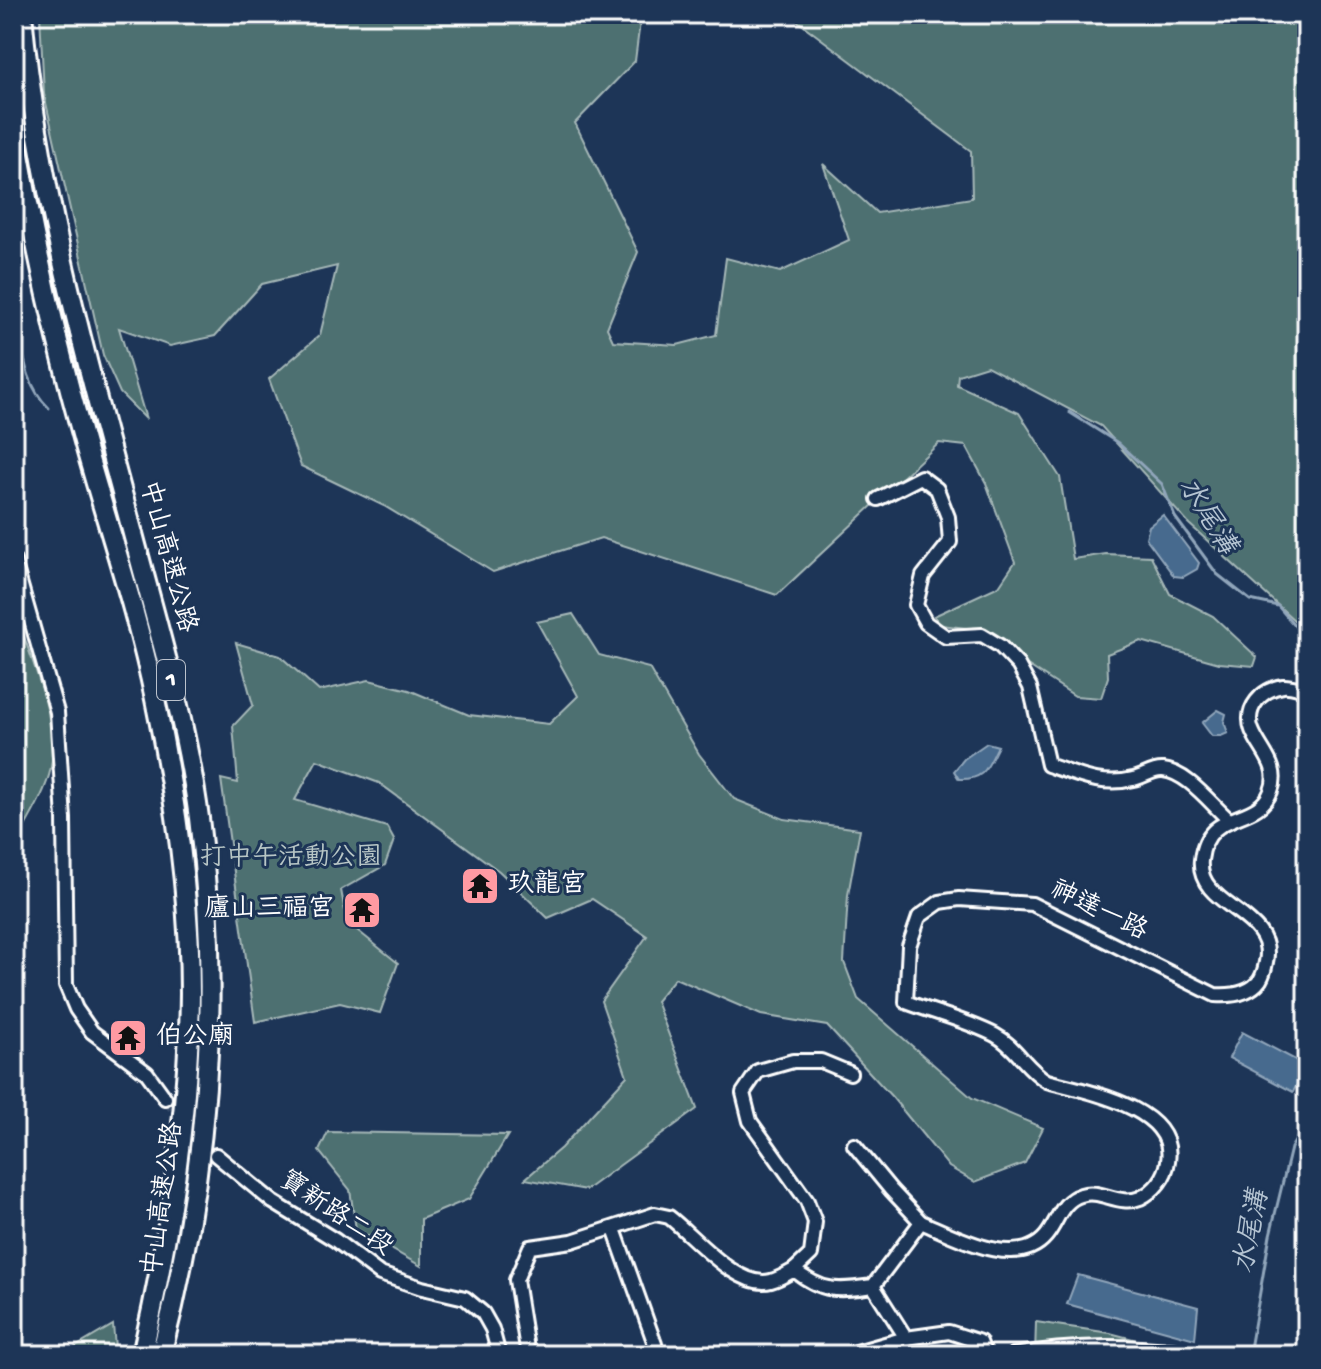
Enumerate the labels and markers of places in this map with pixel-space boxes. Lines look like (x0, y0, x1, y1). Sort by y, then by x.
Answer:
temple icon: 玖龍宮 (459, 865, 501, 907)
place label: 玖龍宮 (508, 869, 586, 902)
temple icon: 廬山三福宫 (341, 889, 383, 931)
place label: 廬山三福宫 (204, 893, 334, 926)
temple icon: 伯公廟 (107, 1017, 149, 1059)
place label: 伯公廟 (156, 1021, 234, 1054)

